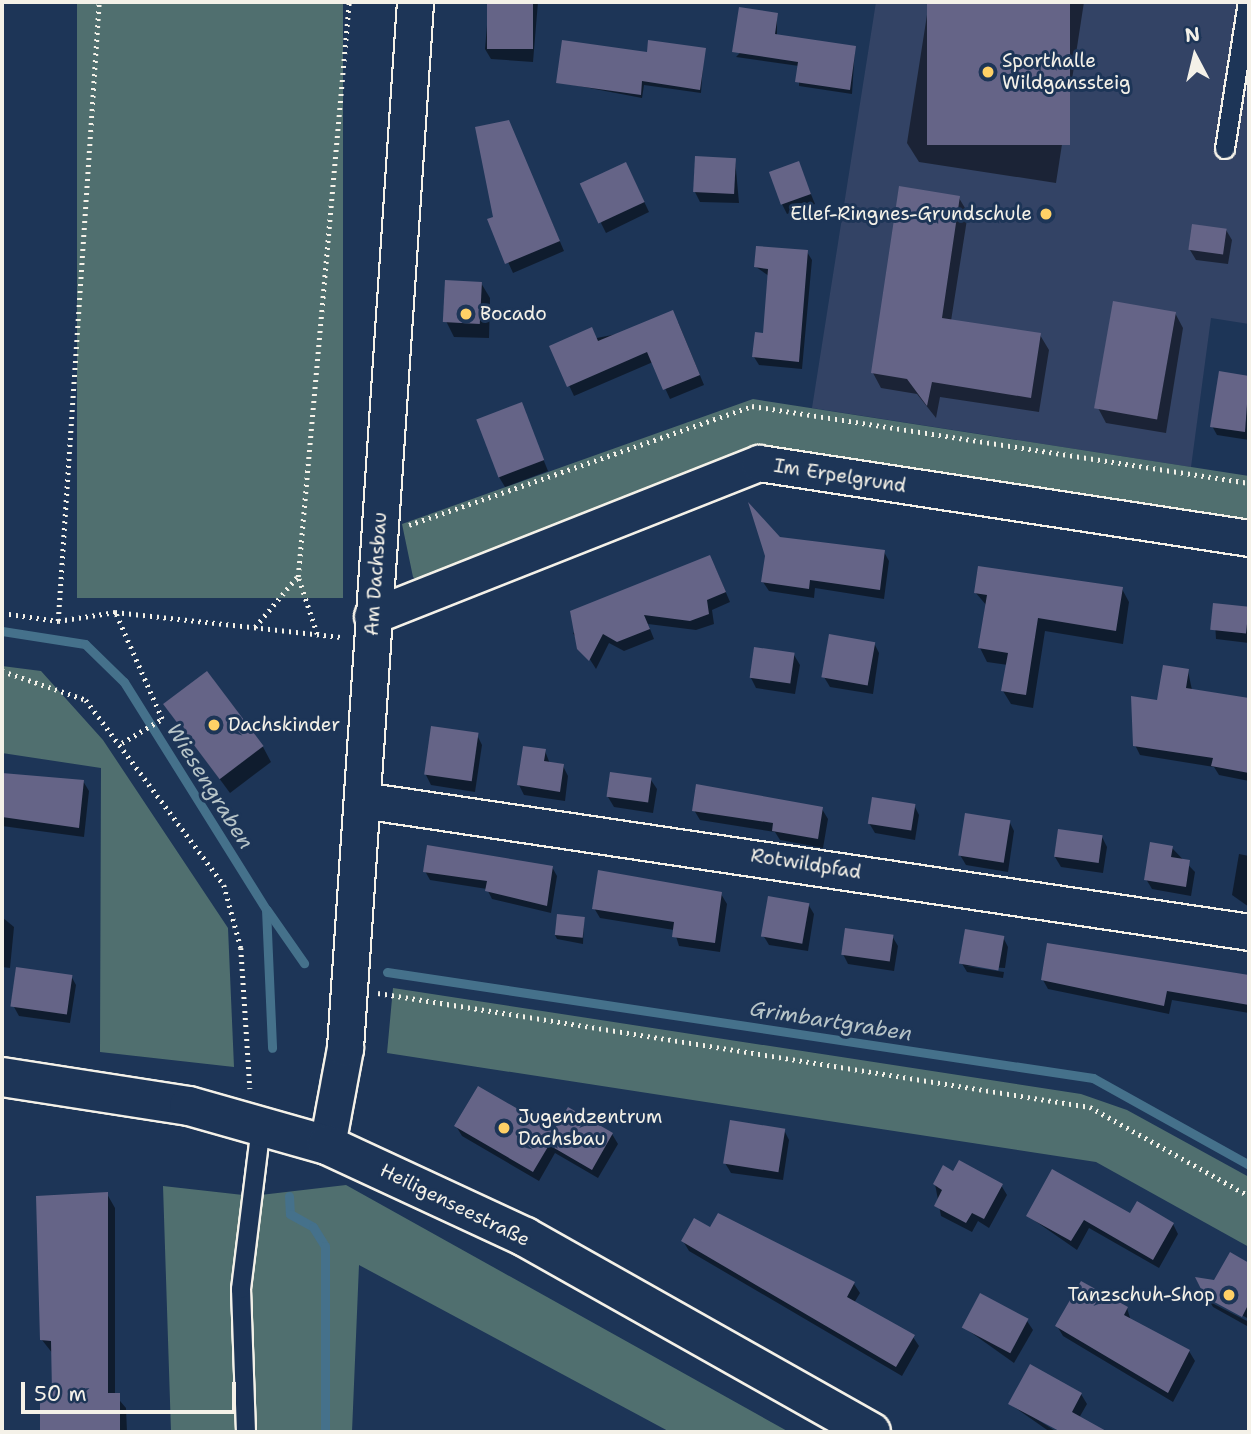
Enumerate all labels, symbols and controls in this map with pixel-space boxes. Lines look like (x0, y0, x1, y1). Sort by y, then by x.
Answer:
north arrow (1160, 21, 1230, 91)
text: N (1183, 21, 1201, 48)
place label: Sporthalle Wildganssteig (1002, 50, 1131, 94)
marker: Sporthalle Wildganssteig (980, 64, 996, 80)
place label: Ellef-Ringnes-Grundschule (790, 203, 1032, 225)
marker: Ellef-Ringnes-Grundschule (1038, 206, 1054, 222)
place label: Bocado (480, 303, 547, 325)
marker: Bocado (458, 306, 474, 322)
street label: Im Erpelgrund (772, 454, 908, 498)
street label: Am Dachsbau (360, 511, 392, 637)
place label: Dachskinder (228, 714, 340, 736)
marker: Dachskinder (206, 717, 222, 733)
water label: Wiesengraben (161, 718, 259, 854)
street label: Rotwildpfad (749, 844, 863, 884)
water label: Grimbartgraben (748, 996, 914, 1046)
place label: Jugendzentrum Dachsbau (518, 1106, 662, 1150)
marker: Jugendzentrum Dachsbau (496, 1120, 512, 1136)
street label: Heiligenseestraße (376, 1159, 534, 1251)
place label: Tanzschuh-Shop (1067, 1284, 1215, 1306)
marker: Tanzschuh-Shop (1221, 1287, 1237, 1303)
scale bar (24, 1368, 240, 1412)
text: 50 m (34, 1380, 87, 1408)

